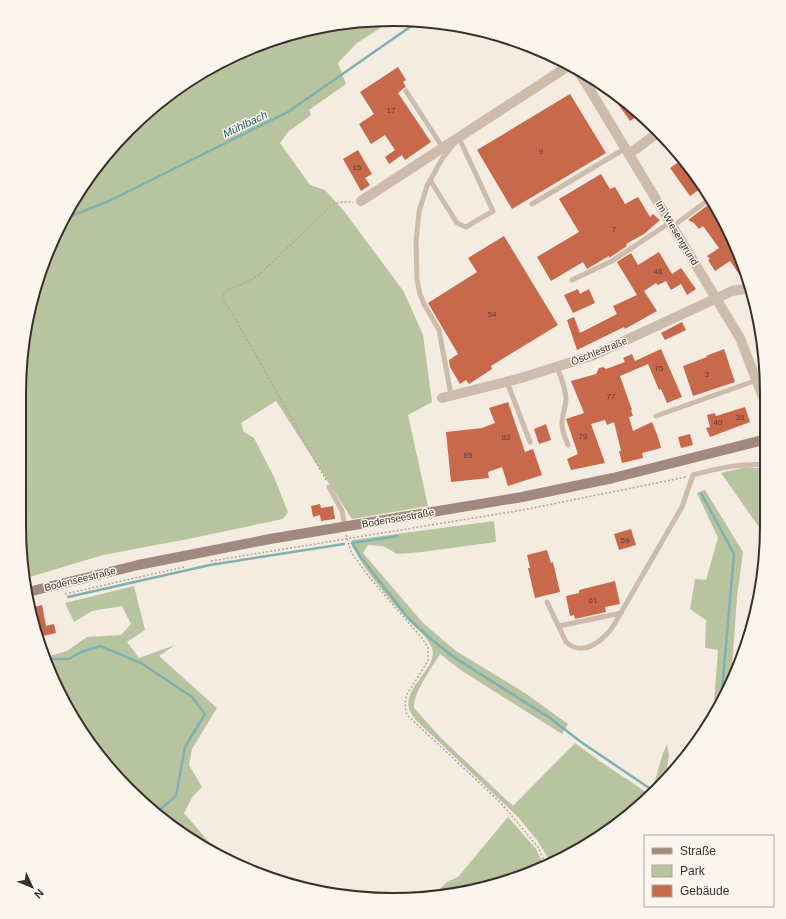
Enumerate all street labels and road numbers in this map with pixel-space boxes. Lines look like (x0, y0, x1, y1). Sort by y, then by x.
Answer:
street label: Im Wiesengrund (654, 199, 700, 267)
street label: Öschlestraße (569, 335, 629, 367)
street label: Bodenseestraße (361, 506, 436, 530)
street label: Bodenseestraße (43, 565, 117, 593)

